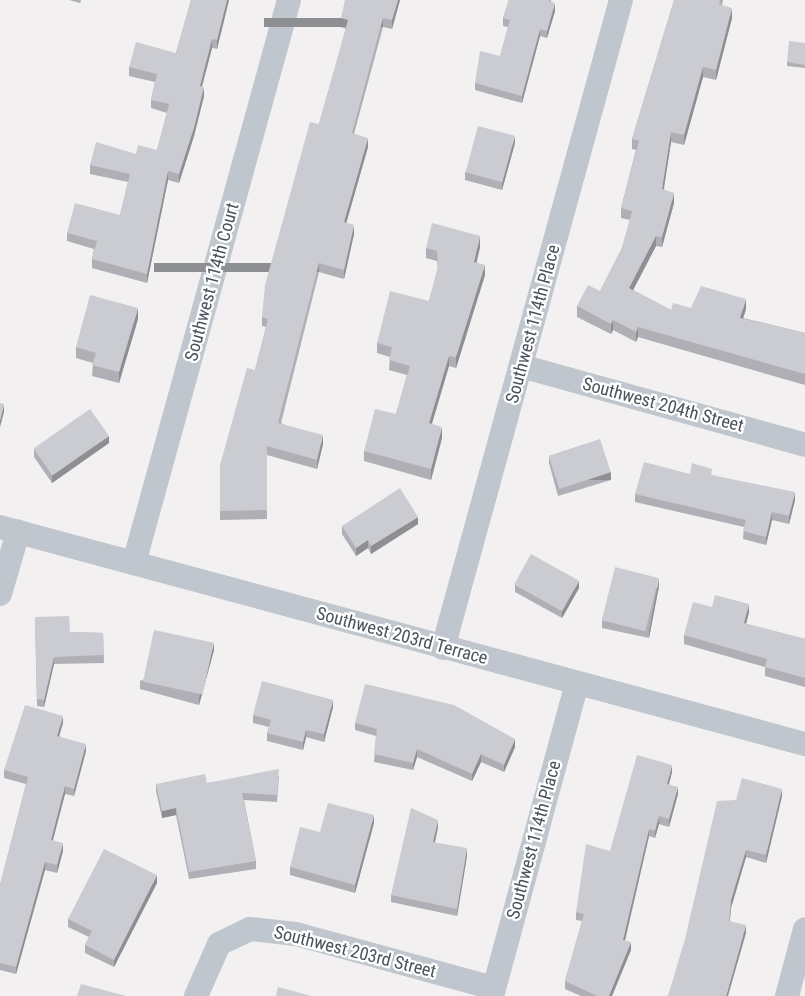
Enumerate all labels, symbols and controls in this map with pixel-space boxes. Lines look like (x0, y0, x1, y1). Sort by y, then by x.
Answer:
street label: Southwest 114th Court (180, 201, 244, 363)
street label: Southwest 114th Place (501, 242, 565, 406)
street label: Southwest 204th Street (580, 373, 746, 437)
street label: Southwest 203rd Terrace (314, 603, 490, 669)
street label: Southwest 114th Place (502, 758, 566, 922)
street label: Southwest 203rd Street (272, 921, 438, 983)

